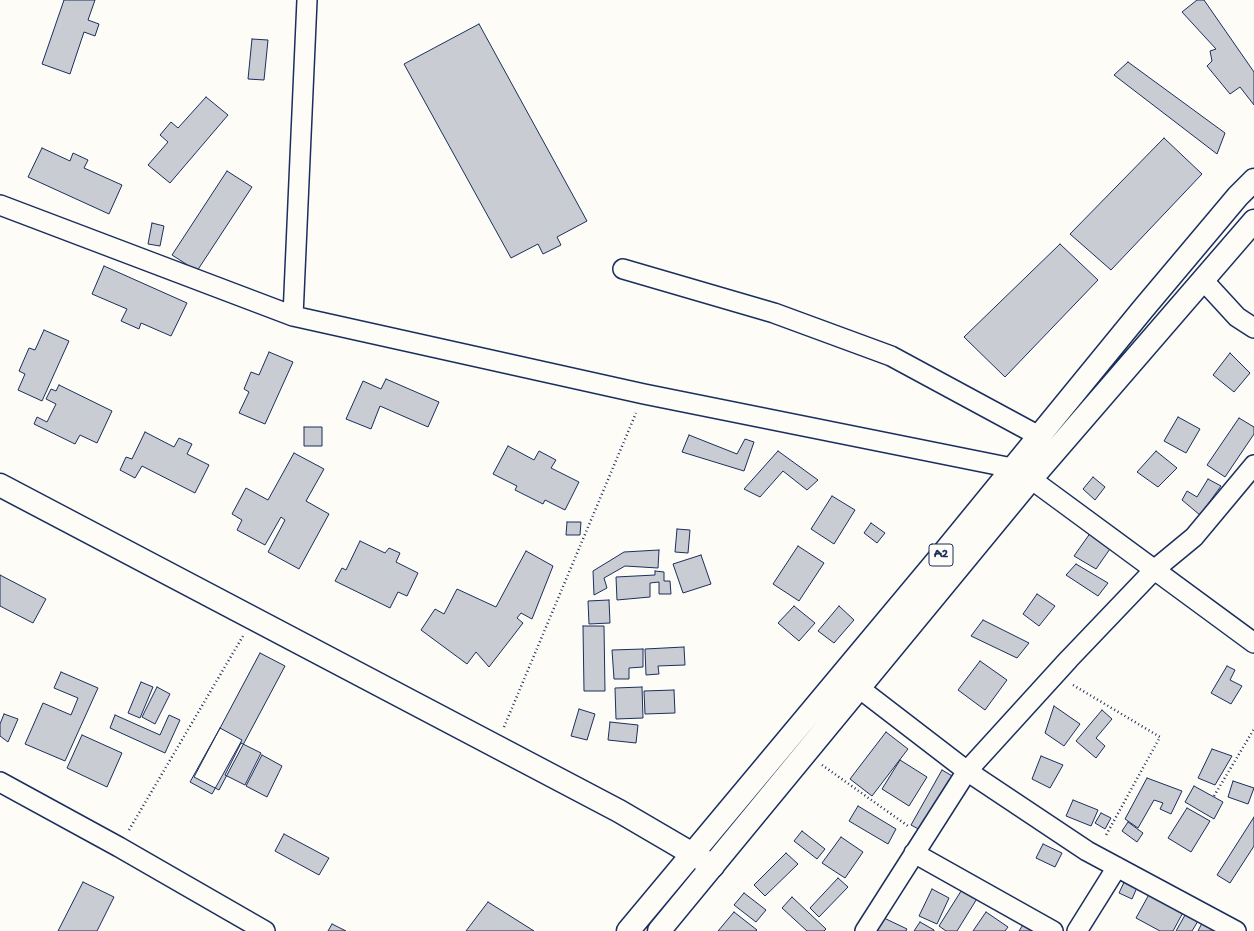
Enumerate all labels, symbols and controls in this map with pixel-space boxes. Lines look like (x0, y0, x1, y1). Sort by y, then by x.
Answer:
road number: A2 (929, 544, 953, 566)

